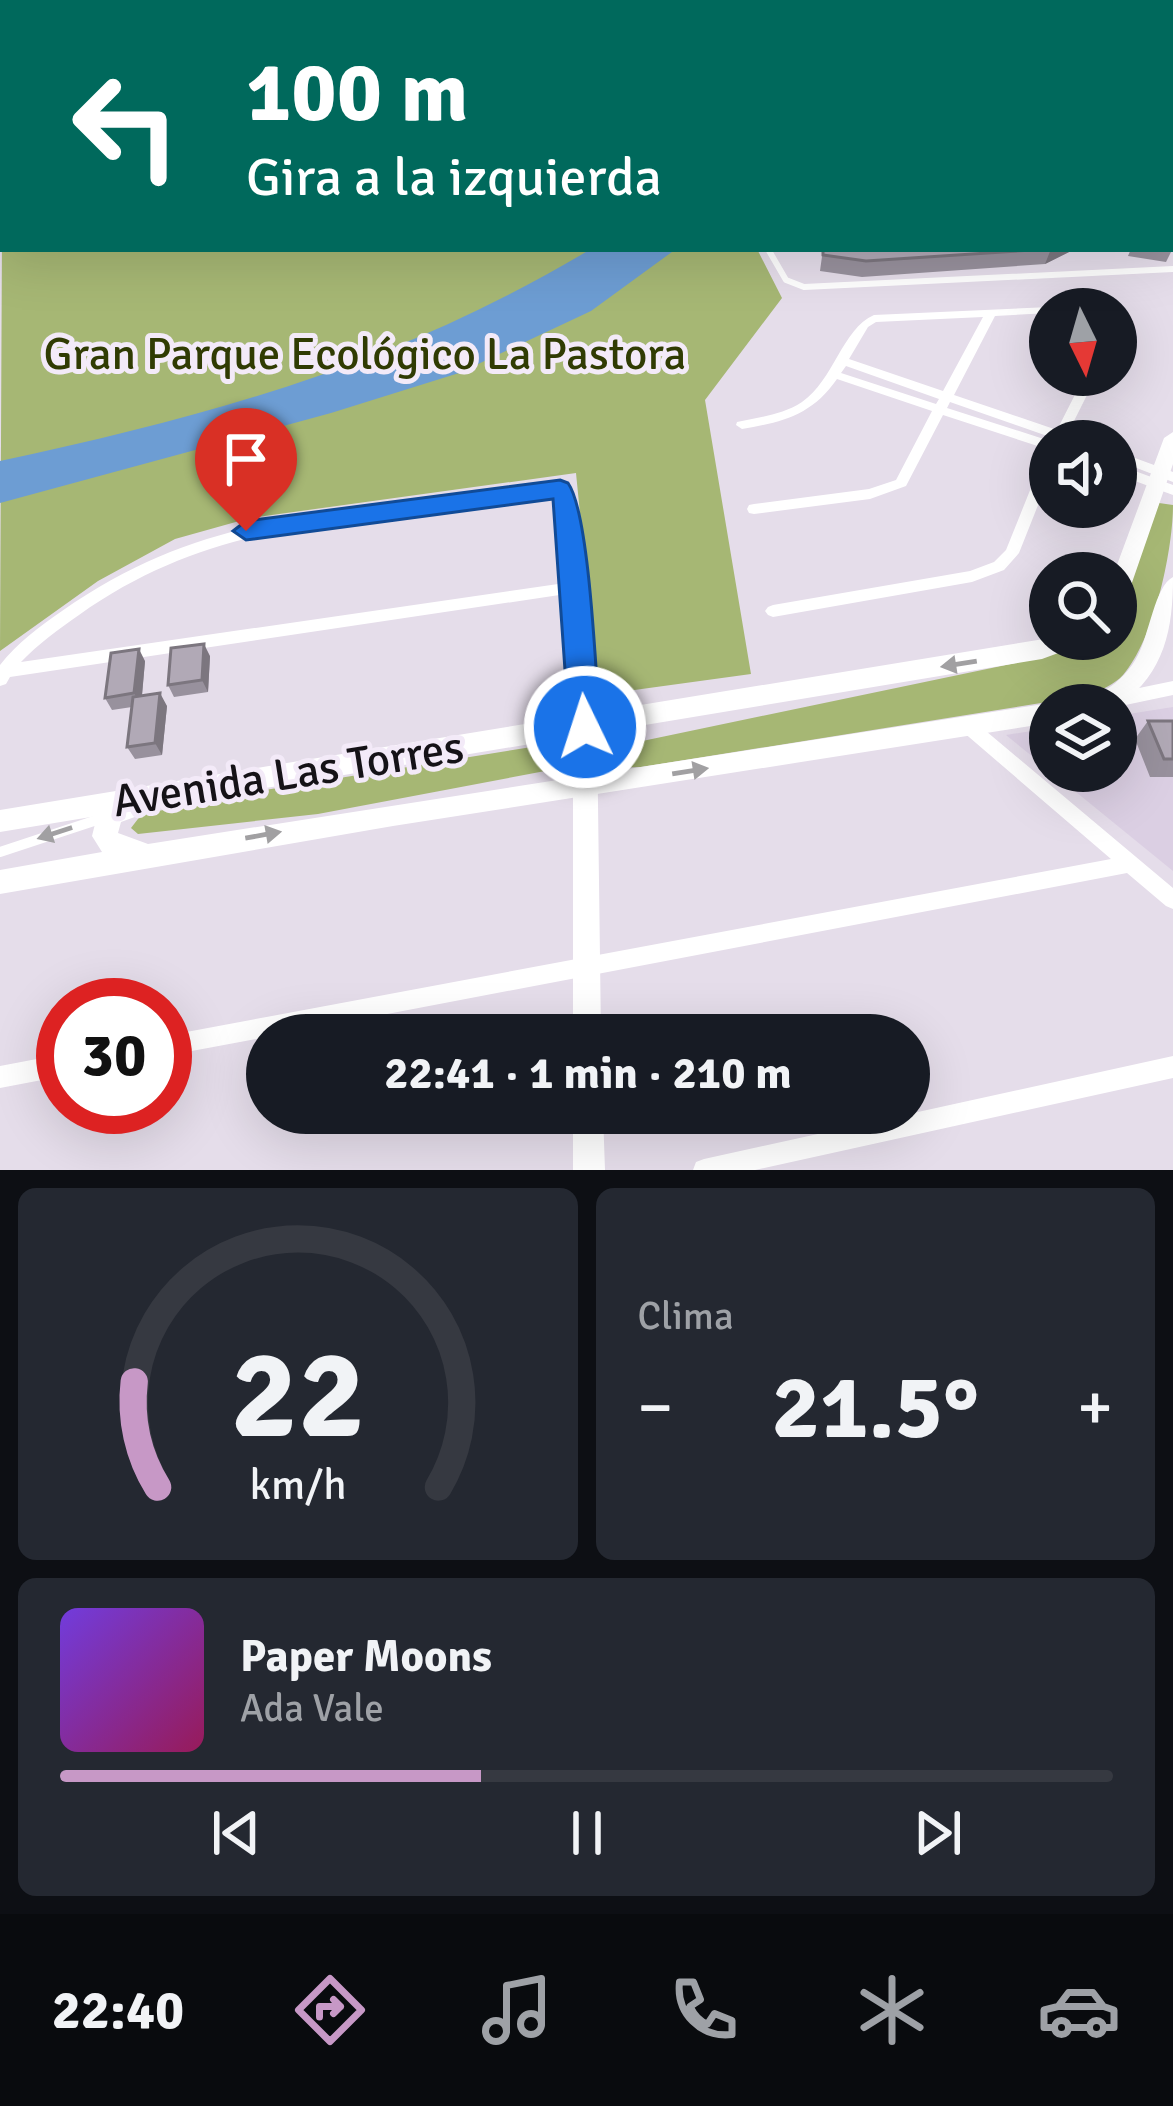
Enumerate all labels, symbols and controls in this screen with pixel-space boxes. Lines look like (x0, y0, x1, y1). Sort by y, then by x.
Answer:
text: 100 m (246, 41, 468, 145)
icon: left (48, 48, 204, 204)
text: Gira a la izquierda (246, 144, 662, 211)
north arrow (1029, 288, 1137, 396)
map controls (1029, 288, 1137, 792)
park label: Gran Parque Ecológico La Pastora (44, 327, 686, 382)
pin (195, 408, 297, 531)
button: sound (1029, 420, 1137, 528)
icon: arrive (213, 426, 279, 492)
button: search (1029, 552, 1137, 660)
one-way arrow (939, 655, 977, 673)
position arrow (522, 664, 648, 790)
button: layers (1029, 684, 1137, 792)
street label: Avenida Las Torres (109, 720, 467, 829)
one-way arrow (672, 761, 709, 780)
one-way arrow (36, 825, 73, 843)
one-way arrow (245, 825, 282, 844)
speed limit sign: 30 (36, 978, 192, 1134)
text: 22:41 · 1 min · 210 m (384, 1046, 792, 1101)
text: Clima (638, 1292, 734, 1340)
text: 22 (230, 1319, 365, 1472)
text: 21.5° (771, 1352, 979, 1463)
text: − (638, 1367, 673, 1448)
text: + (1077, 1367, 1113, 1448)
text: km/h (249, 1459, 346, 1512)
text: Paper Moons (240, 1629, 492, 1684)
text: Ada Vale (240, 1684, 384, 1732)
icon: previous (203, 1800, 269, 1866)
icon: pause (554, 1800, 620, 1866)
icon: next (905, 1800, 971, 1866)
icon: directions (288, 1968, 372, 2052)
icon: music (475, 1968, 559, 2052)
icon: phone (662, 1968, 746, 2052)
icon: climate (850, 1968, 934, 2052)
icon: car (1037, 1968, 1121, 2052)
text: 22:40 (52, 1977, 184, 2044)

